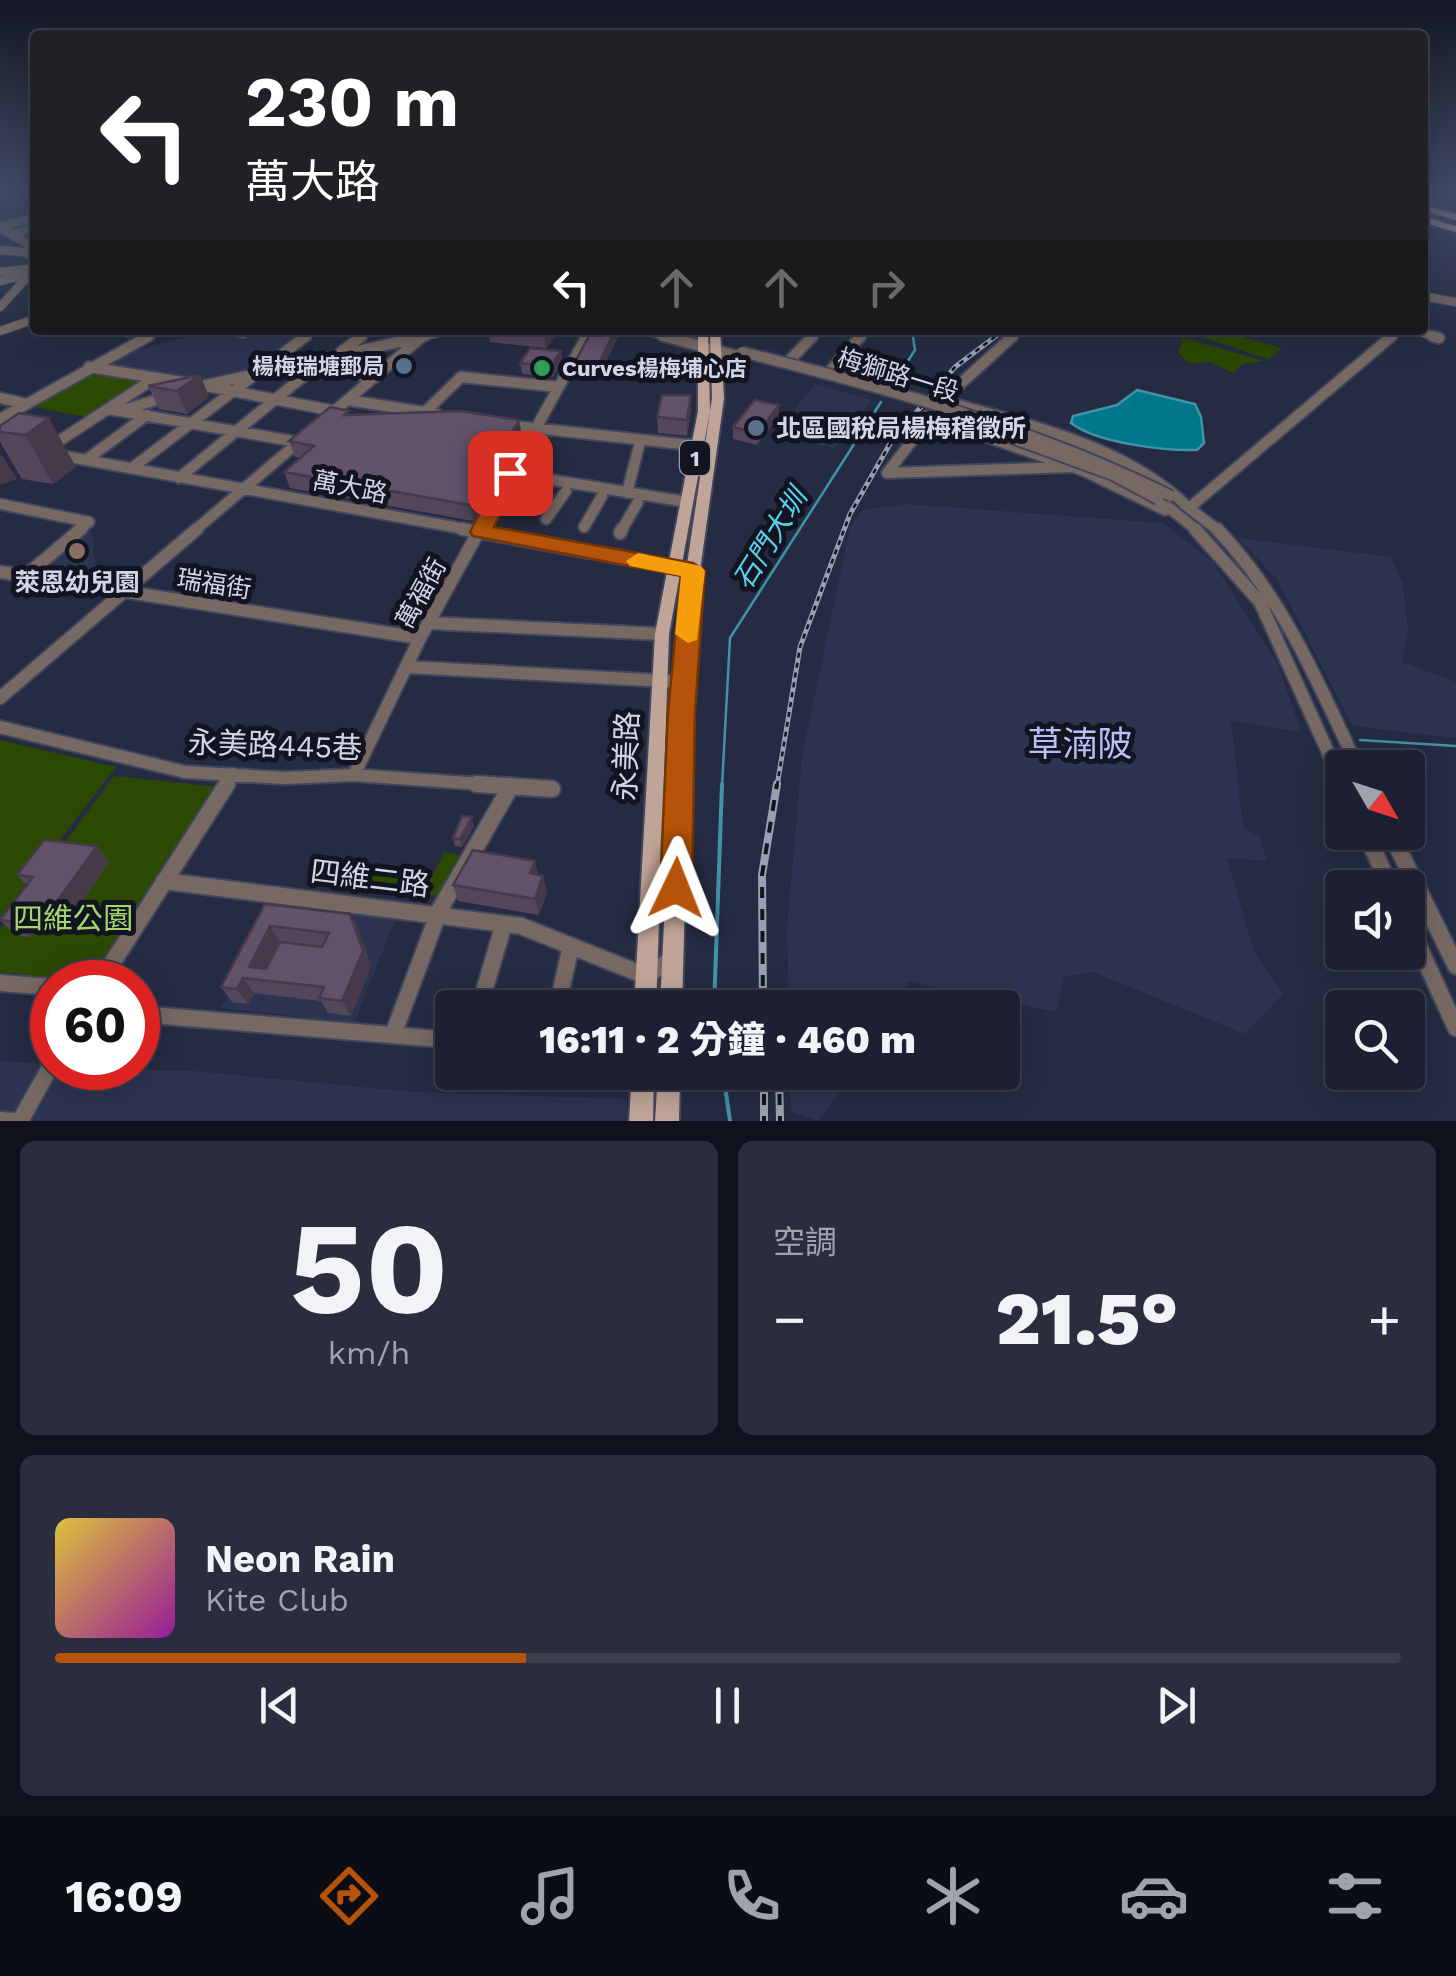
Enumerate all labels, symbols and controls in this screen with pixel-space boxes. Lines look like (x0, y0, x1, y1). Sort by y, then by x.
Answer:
text: 230 m (245, 61, 459, 143)
icon: left (80, 70, 210, 200)
text: 萬大路 (245, 155, 380, 208)
icon: left (544, 260, 599, 315)
icon: ahead (649, 260, 704, 315)
icon: ahead (754, 260, 809, 315)
icon: right (859, 260, 914, 315)
street label: 梅獅路一段 (834, 343, 962, 407)
place label: 楊梅瑞塘郵局 (252, 354, 384, 379)
marker: 楊梅瑞塘郵局 (393, 355, 415, 377)
place label: Curves楊梅埔心店 (562, 356, 747, 381)
marker: Curves楊梅埔心店 (531, 357, 553, 379)
place label: 北區國稅局楊梅稽徵所 (776, 414, 1026, 443)
marker: 北區國稅局楊梅稽徵所 (745, 417, 767, 439)
pin (468, 431, 553, 516)
road number: 1 (680, 441, 710, 475)
icon: arrive (483, 446, 538, 501)
street label: 萬大路 (310, 466, 390, 508)
water label: 石門大圳 (726, 479, 816, 595)
marker: 萊恩幼兒園 (66, 540, 88, 562)
street label: 萬福街 (390, 553, 452, 633)
street label: 瑞福街 (175, 564, 253, 604)
place label: 萊恩幼兒園 (14, 568, 140, 597)
street label: 永美路 (607, 710, 645, 802)
district label: 草湳陂 (1027, 723, 1133, 765)
street label: 永美路445巷 (187, 724, 363, 766)
north arrow (1325, 750, 1425, 850)
map controls (1325, 750, 1425, 1090)
position arrow (624, 836, 728, 940)
street label: 四維二路 (308, 853, 432, 903)
button: sound (1325, 870, 1425, 970)
park label: 四維公園 (13, 901, 133, 936)
speed limit sign: 60 (30, 960, 160, 1090)
button: search (1325, 990, 1425, 1090)
text: 16:11 · 2 分鐘 · 460 m (539, 1018, 916, 1062)
text: 50 (289, 1192, 449, 1345)
text: 空調 (773, 1223, 837, 1261)
text: 21.5° (996, 1274, 1178, 1362)
text: − (773, 1287, 806, 1351)
text: + (1368, 1287, 1401, 1351)
text: km/h (328, 1334, 410, 1372)
text: Neon Rain (205, 1537, 395, 1581)
text: Kite Club (205, 1581, 349, 1619)
icon: previous (252, 1678, 307, 1733)
icon: pause (700, 1678, 755, 1733)
icon: next (1149, 1678, 1204, 1733)
icon: directions (314, 1861, 384, 1931)
icon: music (515, 1861, 585, 1931)
icon: phone (717, 1861, 787, 1931)
icon: climate (918, 1861, 988, 1931)
icon: car (1119, 1861, 1189, 1931)
icon: filters (1320, 1861, 1390, 1931)
text: 16:09 (66, 1870, 183, 1923)

